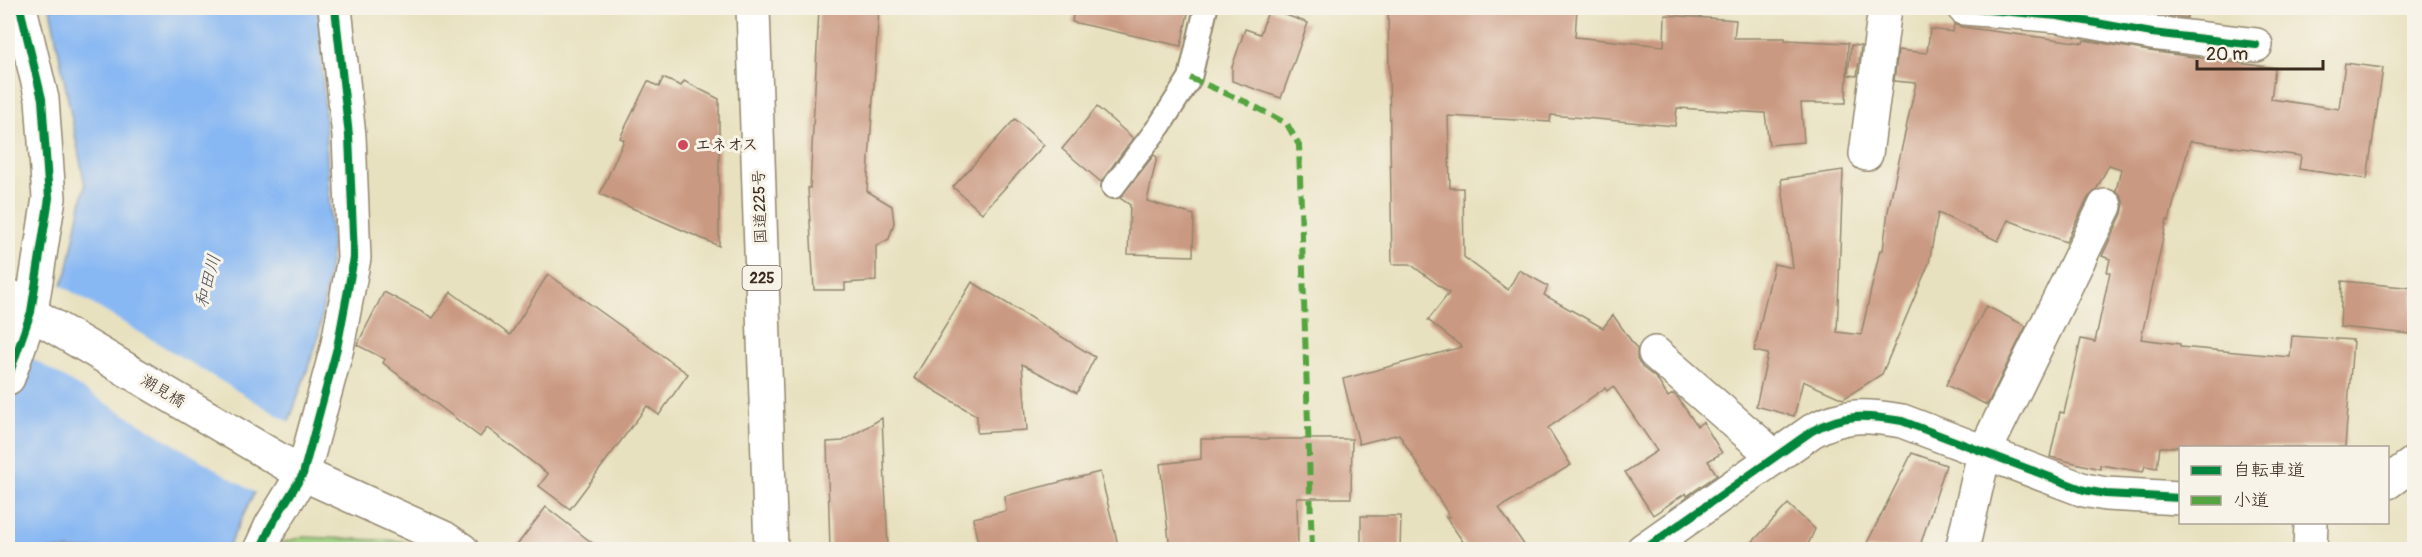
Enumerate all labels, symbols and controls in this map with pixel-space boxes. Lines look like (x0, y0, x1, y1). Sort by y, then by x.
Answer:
scale bar (2197, 33, 2323, 71)
text: 20 m (2206, 43, 2248, 66)
place label: エネオス (695, 135, 758, 155)
marker: エネオス (676, 138, 690, 152)
street label: 国道225号 (749, 169, 771, 245)
water label: 和田川 (190, 252, 226, 310)
road number: 225 (742, 266, 782, 290)
street label: 潮見橋 (137, 370, 189, 412)
legend (2179, 446, 2389, 524)
text: 自転車道 (2233, 459, 2305, 482)
text: 小道 (2233, 489, 2269, 512)

